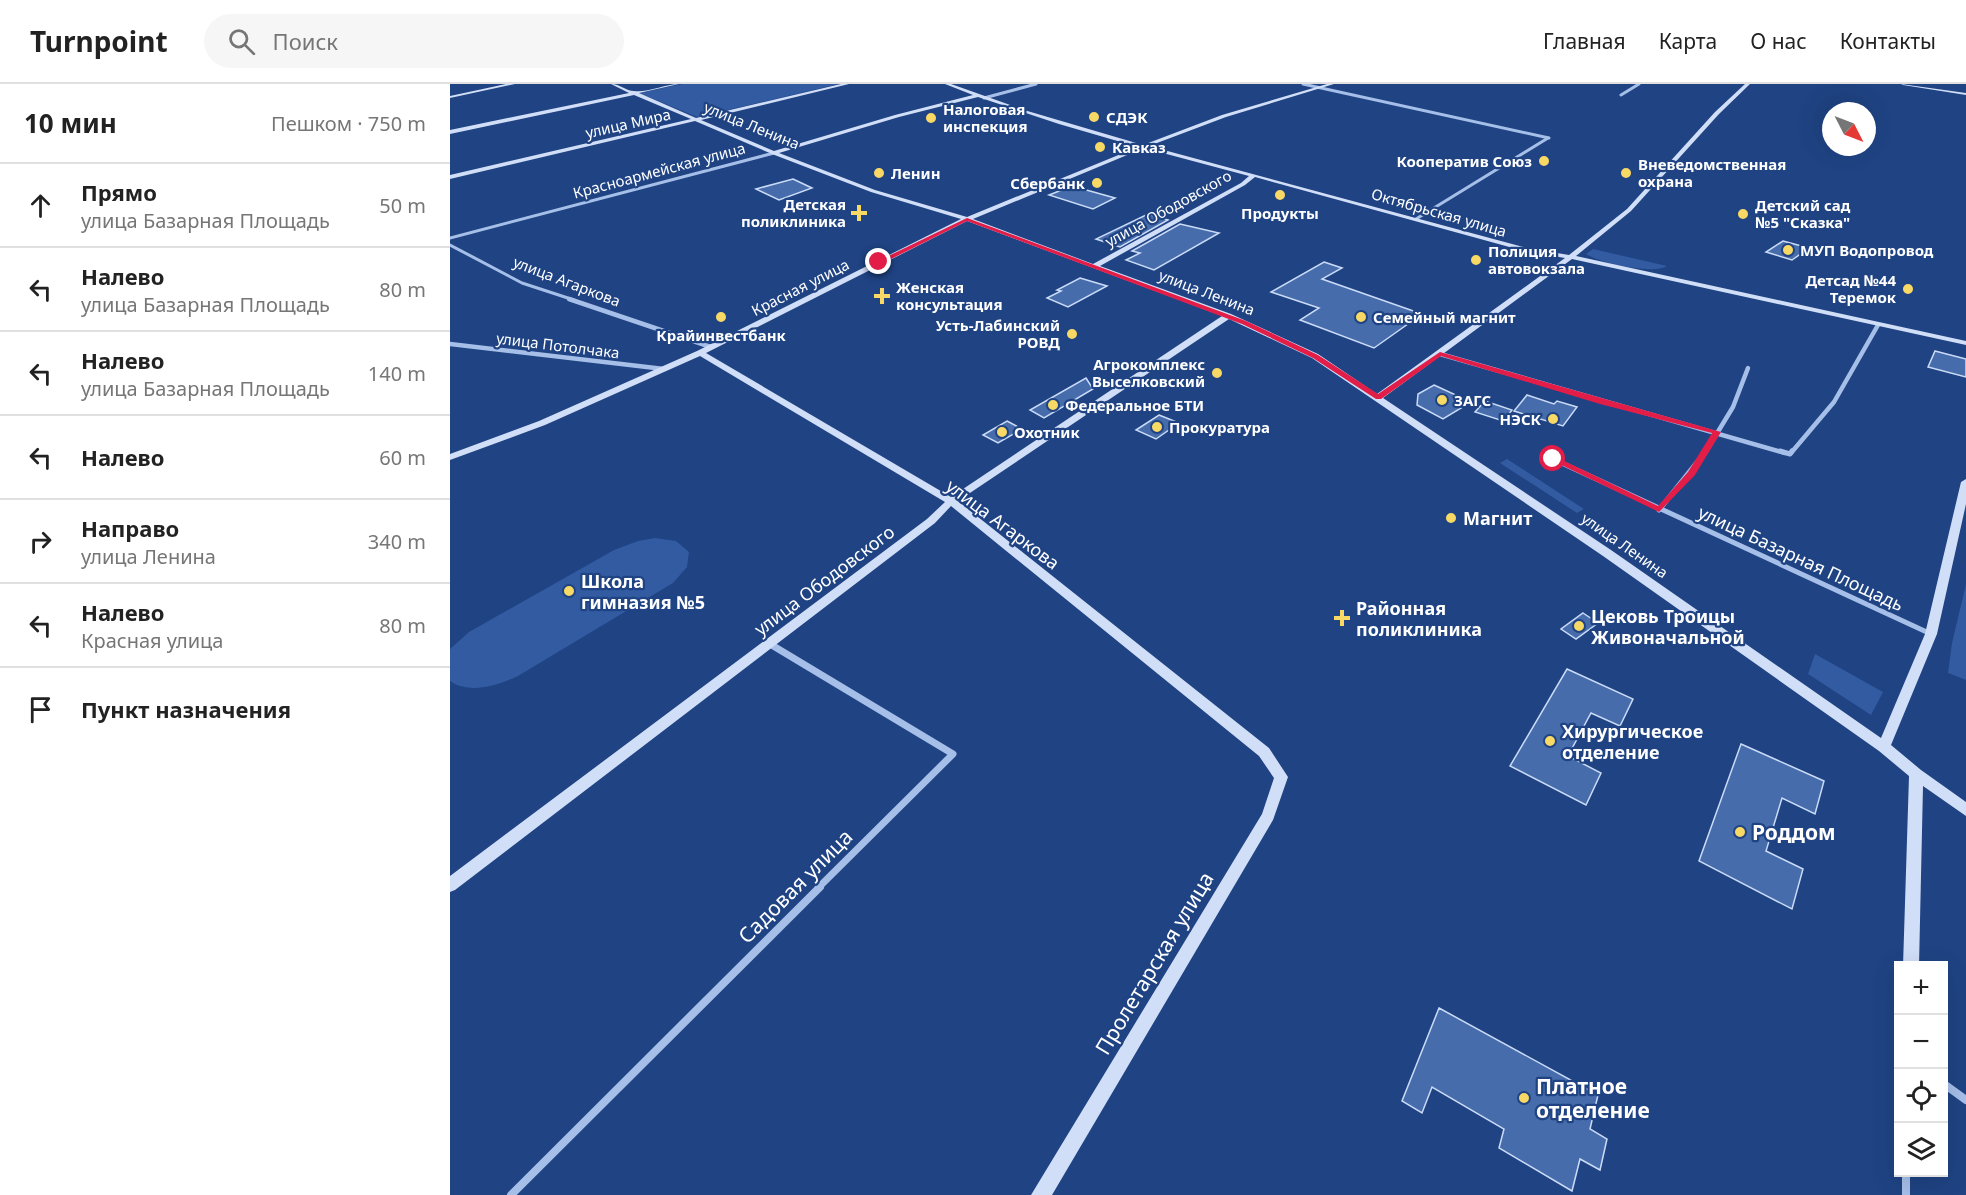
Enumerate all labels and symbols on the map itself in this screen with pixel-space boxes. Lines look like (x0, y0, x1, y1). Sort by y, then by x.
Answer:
street label: улица Ленина (701, 97, 803, 153)
place label: Налоговая инспекция (943, 99, 1028, 136)
north arrow (1822, 102, 1876, 156)
street label: улица Мира (583, 103, 673, 143)
place label: СДЭК (1106, 107, 1148, 127)
marker: СДЭК (1087, 110, 1101, 124)
marker: Налоговая инспекция (924, 111, 938, 125)
street label: Красноармейская улица (571, 137, 747, 203)
place label: Кавказ (1112, 137, 1166, 157)
marker: Кавказ (1093, 140, 1107, 154)
place label: Кооператив Союз (1396, 151, 1532, 171)
marker: Кооператив Союз (1537, 154, 1551, 168)
place label: Вневедомственная охрана (1638, 154, 1786, 191)
place label: Ленин (891, 163, 941, 183)
street label: улица Ободовского (1101, 165, 1235, 251)
marker: Ленин (872, 166, 886, 180)
marker: Вневедомственная охрана (1619, 166, 1633, 180)
place label: Сбербанк (1010, 173, 1086, 193)
marker: Сбербанк (1090, 176, 1104, 190)
street label: Октябрьская улица (1369, 183, 1509, 241)
marker: Продукты (1273, 188, 1287, 202)
place label: Детская поликлиника (741, 194, 846, 231)
place label: Детский сад №5 "Сказка" (1755, 195, 1851, 232)
place label: Продукты (1241, 203, 1319, 223)
marker: Детская поликлиника (850, 204, 868, 222)
marker: Детский сад №5 "Сказка" (1736, 207, 1750, 221)
place label: МУП Водопровод (1800, 240, 1934, 260)
place label: Полиция автовокзала (1488, 241, 1585, 278)
marker: МУП Водопровод (1781, 243, 1795, 257)
route end (865, 248, 891, 274)
street label: улица Агаркова (510, 251, 624, 311)
marker: Полиция автовокзала (1469, 253, 1483, 267)
street label: Красная улица (748, 254, 852, 320)
street label: улица Ленина (1156, 265, 1258, 319)
place label: Детсад №44 Теремок (1805, 270, 1897, 307)
place label: Женская консультация (896, 277, 1003, 314)
marker: Детсад №44 Теремок (1901, 282, 1915, 296)
marker: Женская консультация (873, 287, 891, 305)
place label: Семейный магнит (1373, 307, 1516, 327)
marker: Крайинвестбанк (714, 310, 728, 324)
marker: Семейный магнит (1354, 310, 1368, 324)
place label: Усть-Лабинский РОВД (936, 315, 1060, 352)
place label: Крайинвестбанк (656, 325, 786, 345)
marker: Усть-Лабинский РОВД (1065, 327, 1079, 341)
street label: улица Потолчака (495, 328, 621, 362)
place label: Агрокомплекс Выселковский (1092, 354, 1205, 391)
marker: Агрокомплекс Выселковский (1210, 366, 1224, 380)
place label: ЗАГС (1454, 390, 1491, 410)
marker: ЗАГС (1435, 393, 1449, 407)
place label: Федеральное БТИ (1065, 395, 1204, 415)
marker: Федеральное БТИ (1046, 398, 1060, 412)
place label: НЭСК (1500, 409, 1542, 429)
marker: НЭСК (1546, 412, 1560, 426)
place label: Прокуратура (1169, 417, 1270, 437)
marker: Прокуратура (1150, 420, 1164, 434)
place label: Охотник (1014, 422, 1080, 442)
marker: Охотник (995, 425, 1009, 439)
route start (1539, 445, 1565, 471)
street label: улица Агаркова (941, 473, 1065, 575)
street label: улица Базарная Площадь (1694, 500, 1908, 616)
place label: Магнит (1463, 506, 1532, 530)
street label: улица Ленина (1578, 508, 1672, 582)
marker: Магнит (1444, 511, 1458, 525)
street label: улица Ободовского (749, 519, 899, 641)
place label: Школа гимназия №5 (581, 569, 705, 614)
marker: Школа гимназия №5 (562, 584, 576, 598)
place label: Районная поликлиника (1356, 596, 1482, 641)
place label: Цековь Троицы Живоначальной (1591, 604, 1745, 649)
marker: Районная поликлиника (1333, 609, 1351, 627)
marker: Цековь Троицы Живоначальной (1572, 619, 1586, 633)
place label: Хирургическое отделение (1562, 719, 1703, 764)
marker: Хирургическое отделение (1543, 734, 1557, 748)
place label: Роддом (1752, 818, 1836, 846)
street label: Садовая улица (732, 823, 858, 949)
marker: Роддом (1733, 825, 1747, 839)
street label: Пролетарская улица (1088, 866, 1220, 1060)
place label: Платное отделение (1536, 1072, 1650, 1124)
marker: Платное отделение (1517, 1091, 1531, 1105)

